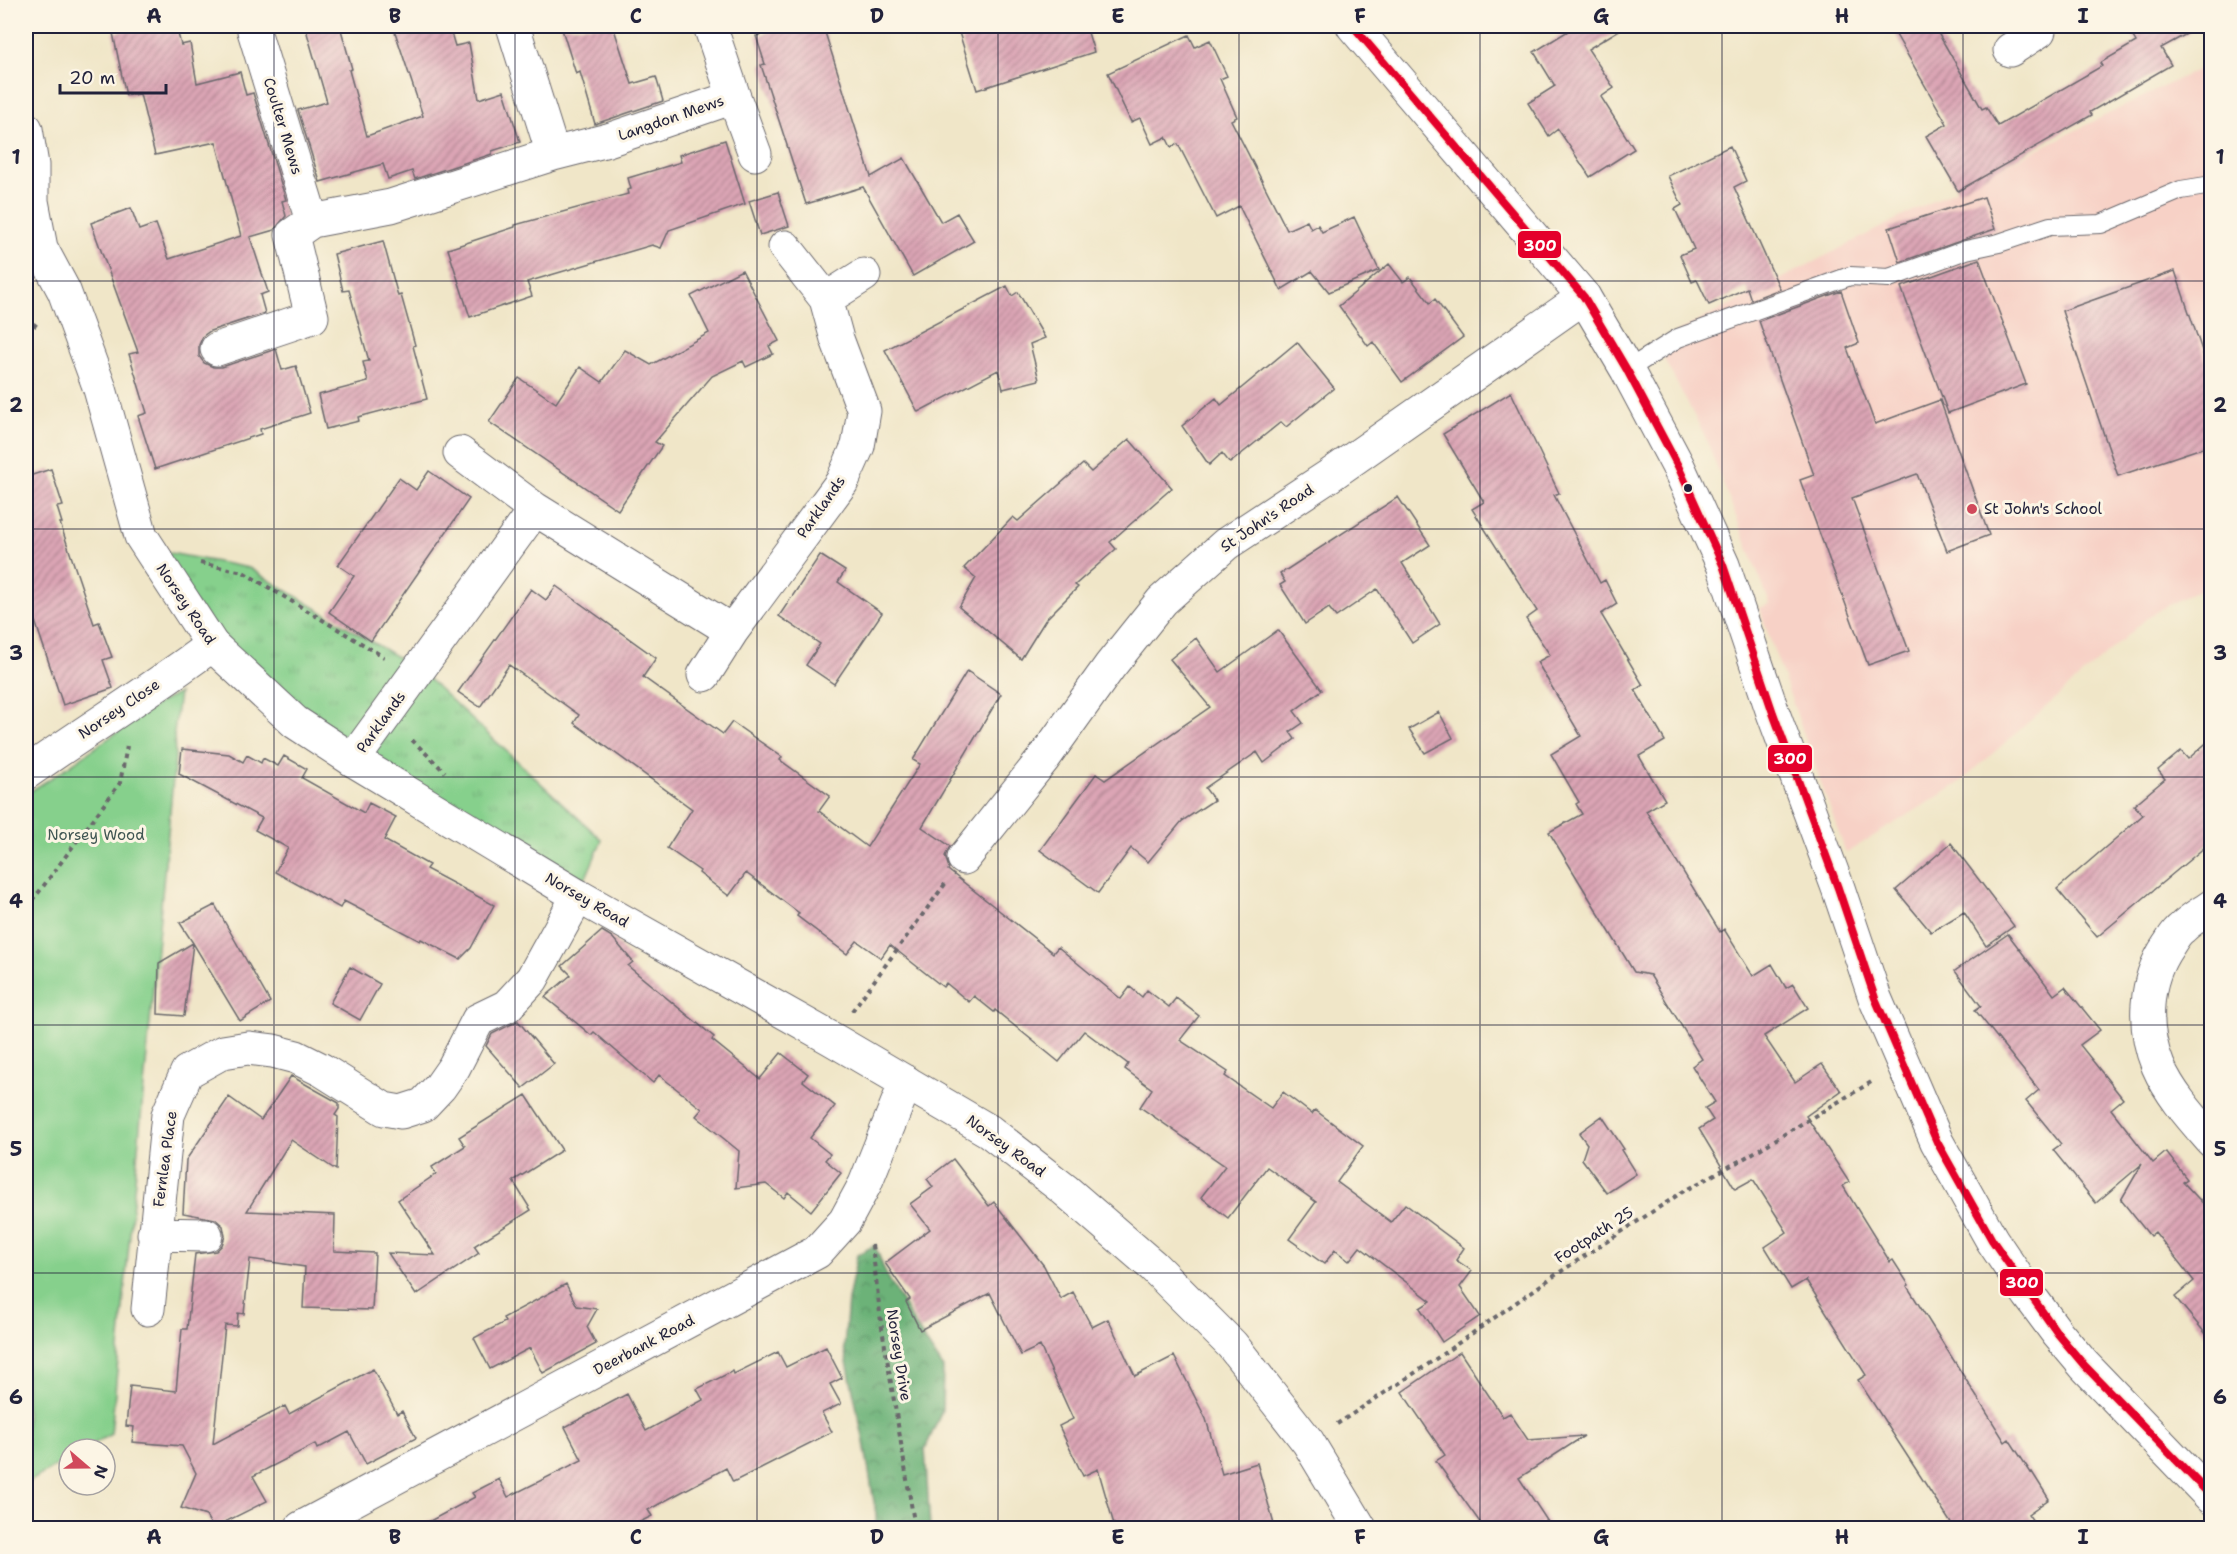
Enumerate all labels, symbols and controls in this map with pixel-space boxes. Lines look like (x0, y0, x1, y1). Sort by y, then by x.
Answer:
text: A (146, 3, 162, 29)
text: B (389, 3, 401, 29)
text: C (630, 3, 642, 29)
text: D (870, 3, 884, 29)
text: E (1111, 3, 1125, 29)
text: F (1354, 3, 1366, 29)
text: G (1593, 3, 1609, 29)
text: H (1835, 3, 1849, 29)
text: I (2077, 3, 2089, 29)
scale bar (60, 57, 166, 95)
text: 20 m (69, 66, 115, 90)
street label: Coulter Mews (259, 75, 307, 177)
street label: Langdon Mews (615, 90, 727, 146)
text: 1 (11, 144, 21, 170)
text: 1 (2215, 144, 2225, 170)
line badge: 300 (1517, 230, 1562, 259)
text: 300 (1523, 235, 1557, 256)
text: 2 (9, 392, 23, 418)
text: 2 (2213, 392, 2227, 418)
street label: Parklands (792, 472, 850, 542)
street label: St John's Road (1216, 479, 1318, 557)
unlabelled marker (1682, 482, 1694, 494)
place label: St John's School (1984, 499, 2102, 519)
marker: St John's School (1965, 502, 1979, 516)
street label: Norsey Road (152, 560, 221, 649)
text: 3 (9, 640, 23, 666)
text: 3 (2213, 640, 2227, 666)
street label: Norsey Close (74, 674, 164, 744)
street label: Parklands (352, 687, 410, 757)
line badge: 300 (1767, 744, 1813, 773)
text: 300 (1773, 748, 1807, 769)
park label: Norsey Wood (47, 825, 145, 845)
street label: Norsey Road (541, 868, 633, 932)
text: 4 (9, 888, 23, 914)
text: 4 (2213, 888, 2227, 914)
street label: Fernlea Place (148, 1110, 182, 1208)
street label: Norsey Road (962, 1110, 1050, 1182)
text: 5 (10, 1136, 22, 1162)
text: 5 (2214, 1136, 2226, 1162)
street label: Footpath 25 (1551, 1202, 1637, 1268)
line badge: 300 (1999, 1268, 2044, 1297)
text: 300 (2005, 1272, 2039, 1293)
street label: Norsey Drive (882, 1308, 916, 1402)
street label: Deerbank Road (590, 1310, 698, 1380)
text: 6 (9, 1384, 23, 1410)
text: 6 (2213, 1384, 2227, 1410)
north arrow (57, 1437, 117, 1497)
text: N (89, 1462, 113, 1482)
text: A (146, 1524, 162, 1550)
text: B (389, 1524, 401, 1550)
text: C (630, 1524, 642, 1550)
text: D (870, 1524, 884, 1550)
text: E (1111, 1524, 1125, 1550)
text: F (1354, 1524, 1366, 1550)
text: G (1593, 1524, 1609, 1550)
text: H (1835, 1524, 1849, 1550)
text: I (2077, 1524, 2089, 1550)

